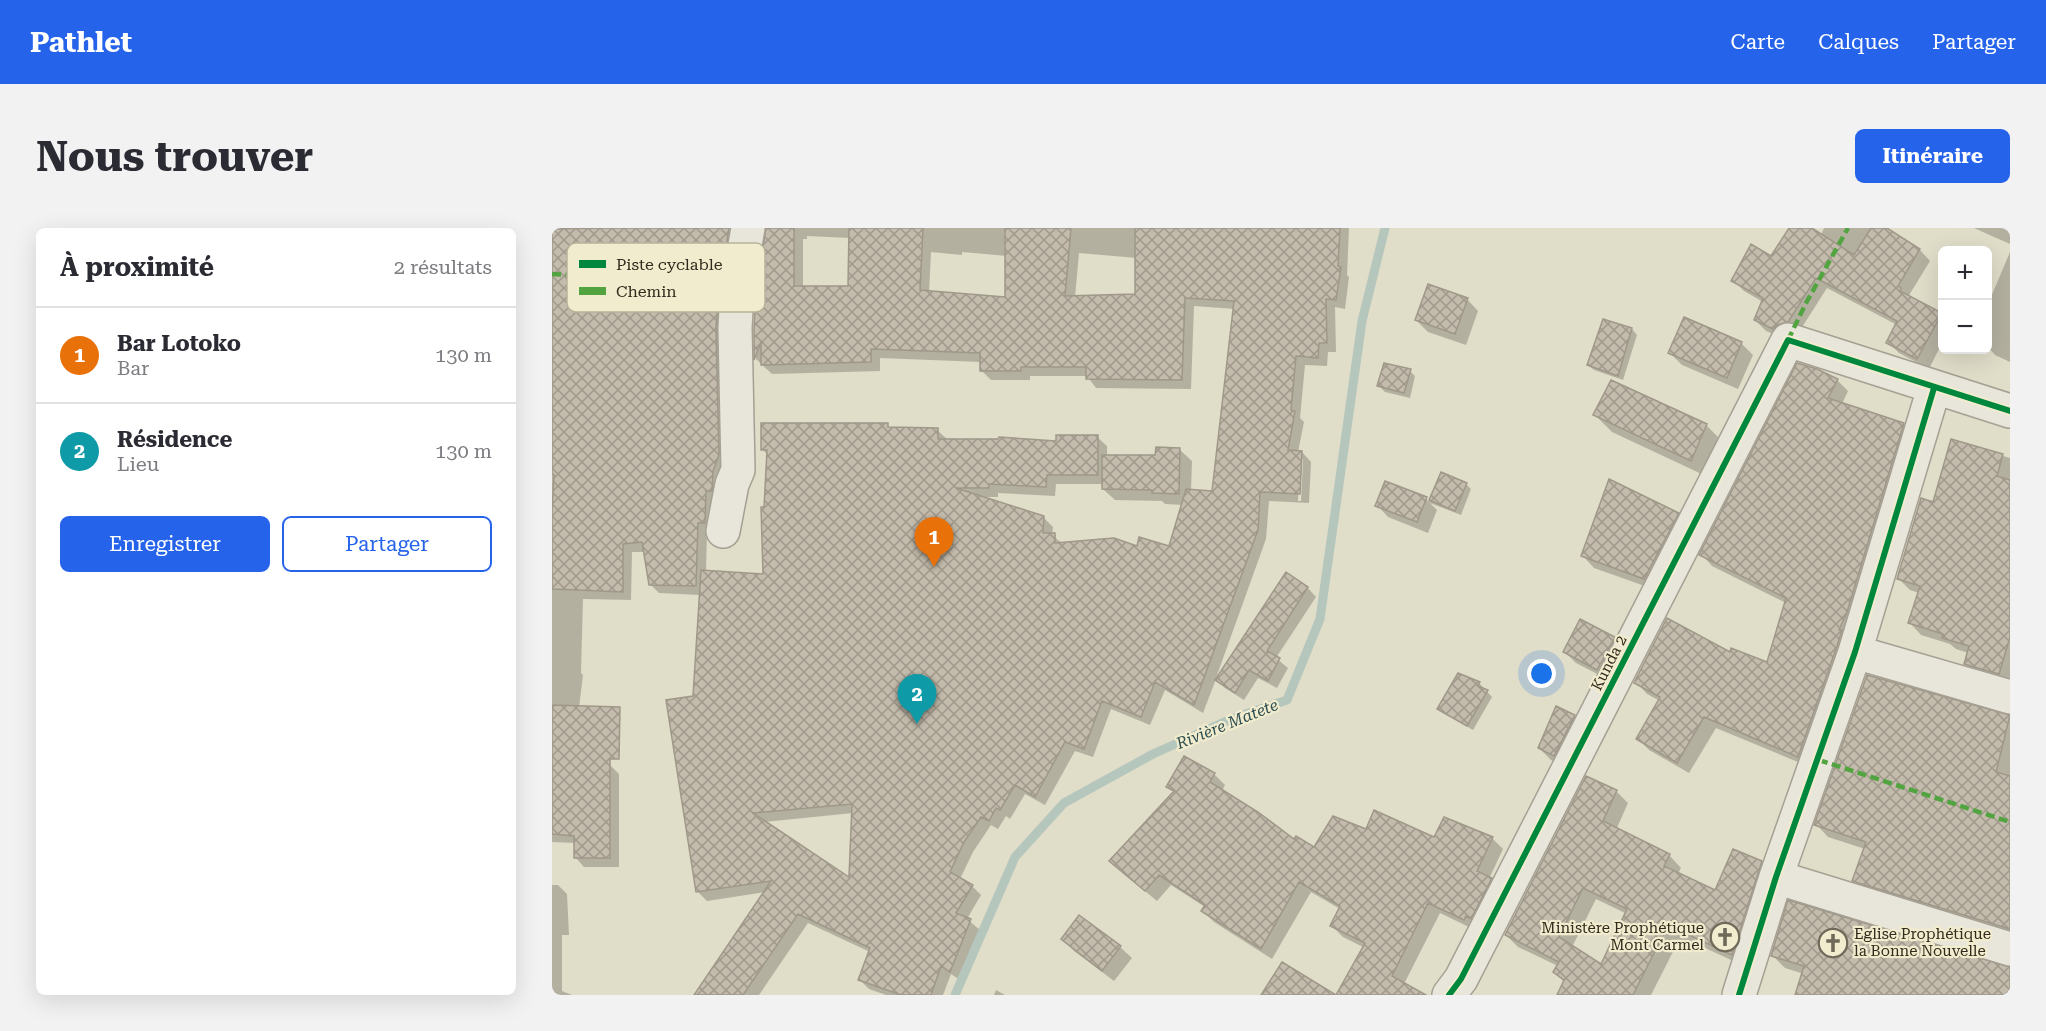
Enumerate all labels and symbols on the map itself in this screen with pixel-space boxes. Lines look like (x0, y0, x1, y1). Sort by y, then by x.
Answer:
legend (567, 243, 765, 312)
text: Piste cyclable (616, 255, 723, 274)
text: Chemin (616, 282, 677, 301)
pin: 1 (914, 518, 953, 567)
street label: Kunda 2 (1587, 632, 1631, 694)
your location (1527, 659, 1556, 688)
pin: 2 (898, 674, 937, 724)
water label: Rivière Matete (1172, 695, 1281, 753)
place label: Ministère Prophétique Mont Carmel (1541, 919, 1704, 954)
church icon: Ministère Prophétique Mont Carmel (1709, 921, 1741, 953)
place label: Eglise Prophétique la Bonne Nouvelle (1854, 925, 1991, 960)
church icon: Eglise Prophétique la Bonne Nouvelle (1817, 927, 1849, 959)

